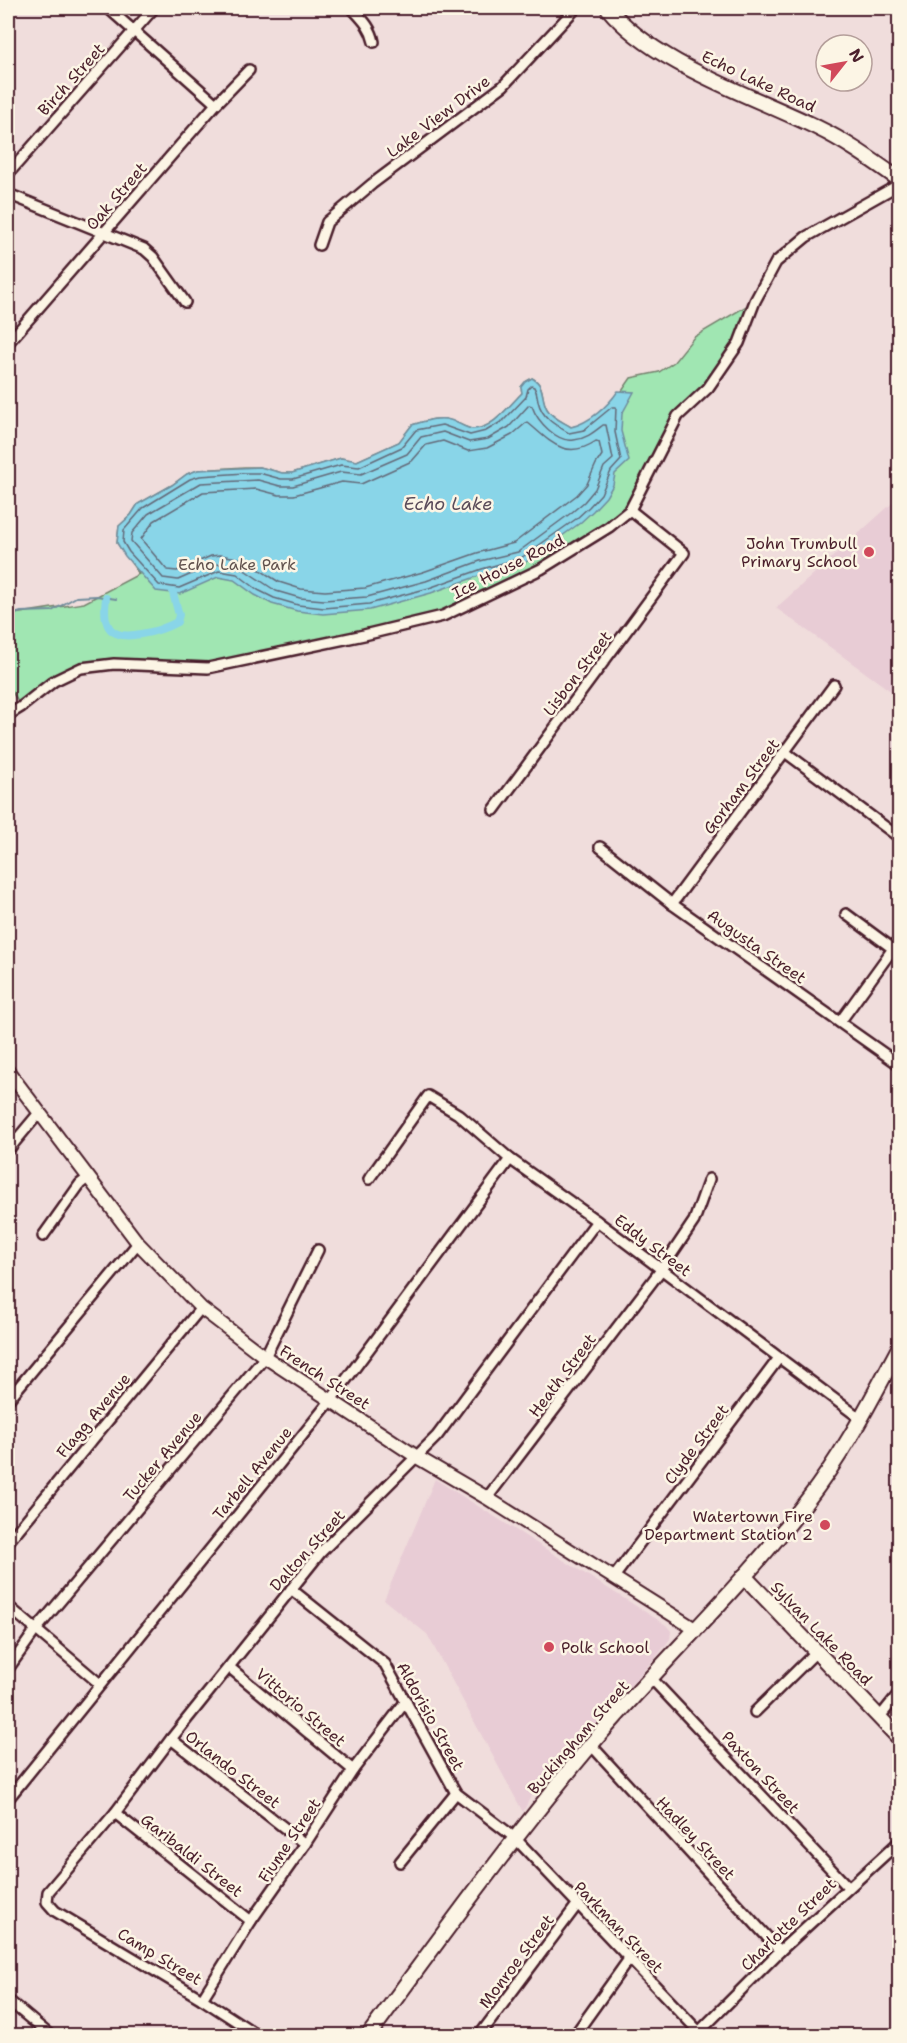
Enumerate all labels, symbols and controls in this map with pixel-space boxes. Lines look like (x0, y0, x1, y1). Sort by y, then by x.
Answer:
north arrow (814, 33, 874, 93)
street label: Birch Street (33, 39, 110, 120)
text: N (844, 45, 869, 66)
street label: Echo Lake Road (698, 46, 819, 117)
street label: Lake View Drive (382, 71, 494, 162)
street label: Oak Street (81, 158, 152, 235)
water label: Echo Lake (404, 492, 492, 516)
street label: Ice House Road (449, 529, 568, 604)
place label: John Trumbull Primary School (741, 533, 857, 572)
marker: John Trumbull Primary School (862, 545, 876, 559)
park label: Echo Lake Park (178, 554, 296, 575)
street label: Lisbon Street (538, 626, 616, 720)
street label: Gorham Street (699, 734, 784, 838)
street label: Augusta Street (703, 904, 810, 988)
street label: Eddy Street (610, 1210, 695, 1281)
street label: Heath Street (524, 1329, 601, 1421)
street label: French Street (275, 1340, 374, 1414)
street label: Flagg Avenue (52, 1369, 135, 1462)
street label: Clyde Street (659, 1400, 733, 1489)
street label: Tucker Avenue (118, 1407, 206, 1506)
street label: Tarbell Avenue (208, 1422, 297, 1524)
street label: Dalton Street (265, 1505, 350, 1596)
place label: Watertown Fire Department Station 2 (644, 1506, 813, 1545)
marker: Watertown Fire Department Station 2 (818, 1518, 832, 1532)
street label: Sylvan Lake Road (766, 1577, 877, 1690)
place label: Polk School (561, 1637, 649, 1658)
marker: Polk School (542, 1640, 556, 1654)
street label: Aldorisio Street (392, 1658, 469, 1774)
street label: Vittorio Street (251, 1664, 350, 1751)
street label: Buckingham Street (523, 1676, 634, 1799)
street label: Orlando Street (181, 1726, 285, 1813)
street label: Paxton Street (717, 1727, 804, 1818)
street label: Hadley Street (652, 1792, 740, 1885)
street label: Fiume Street (253, 1794, 325, 1887)
street label: Garibaldi Street (136, 1809, 247, 1902)
street label: Charlotte Street (736, 1873, 841, 1975)
street label: Parkman Street (569, 1877, 668, 1978)
street label: Monroe Street (474, 1910, 559, 2013)
street label: Camp Street (114, 1923, 206, 1990)

